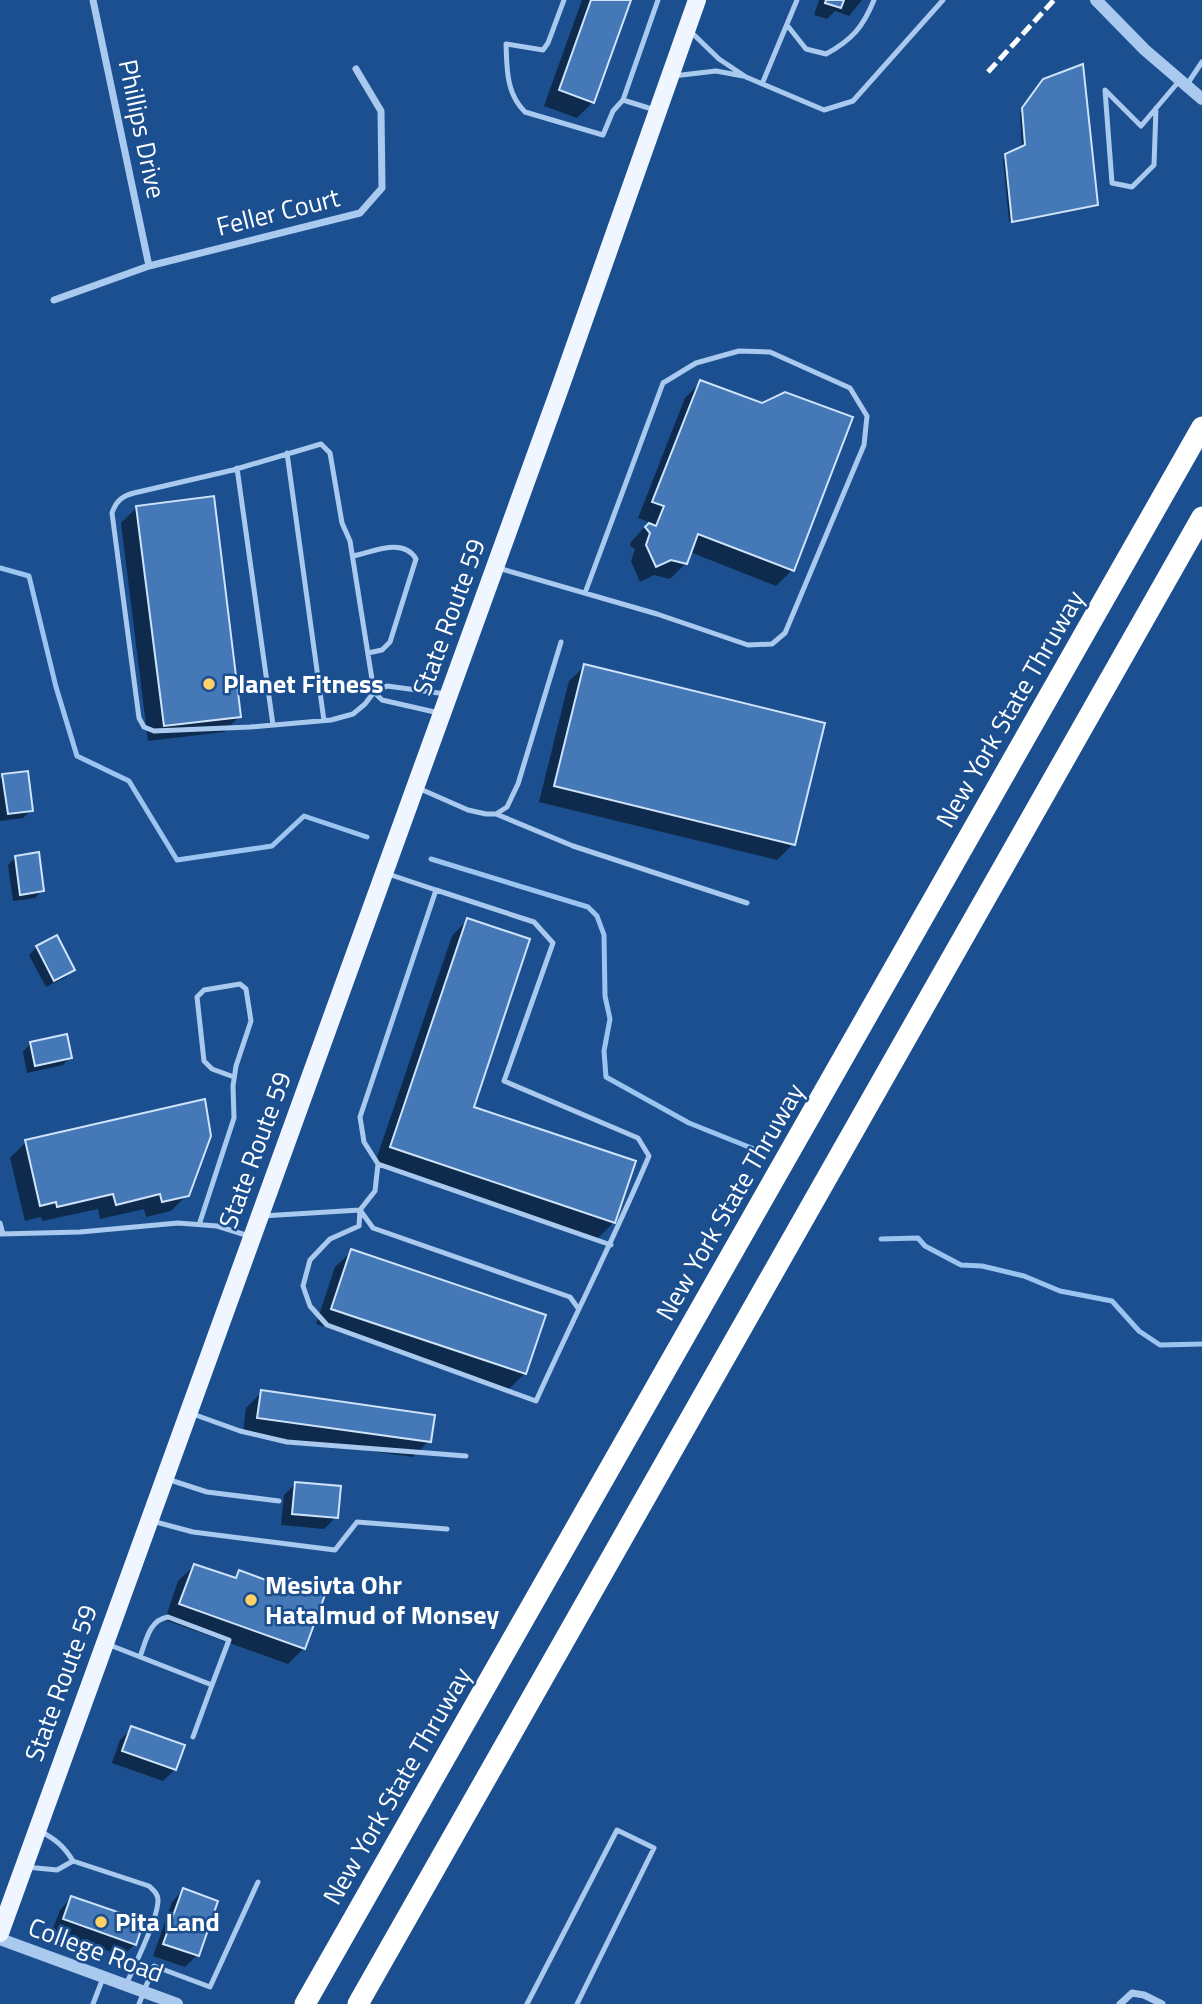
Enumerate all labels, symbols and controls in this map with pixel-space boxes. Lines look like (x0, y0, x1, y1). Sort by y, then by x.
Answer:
street label: Phillips Drive (109, 56, 176, 202)
street label: Feller Court (212, 177, 344, 246)
street label: State Route 59 (402, 533, 495, 701)
street label: New York State Thruway (926, 583, 1094, 835)
place label: Planet Fitness (223, 664, 384, 703)
marker: Planet Fitness (201, 676, 217, 692)
street label: State Route 59 (208, 1066, 301, 1234)
street label: New York State Thruway (646, 1076, 814, 1328)
place label: Mesivta Ohr Hatalmud of Monsey (265, 1565, 499, 1634)
marker: Mesivta Ohr Hatalmud of Monsey (243, 1592, 259, 1608)
street label: State Route 59 (14, 1599, 107, 1767)
street label: New York State Thruway (313, 1660, 481, 1912)
place label: Pita Land (115, 1902, 220, 1941)
street label: College Road (23, 1907, 169, 1992)
marker: Pita Land (93, 1914, 109, 1930)

